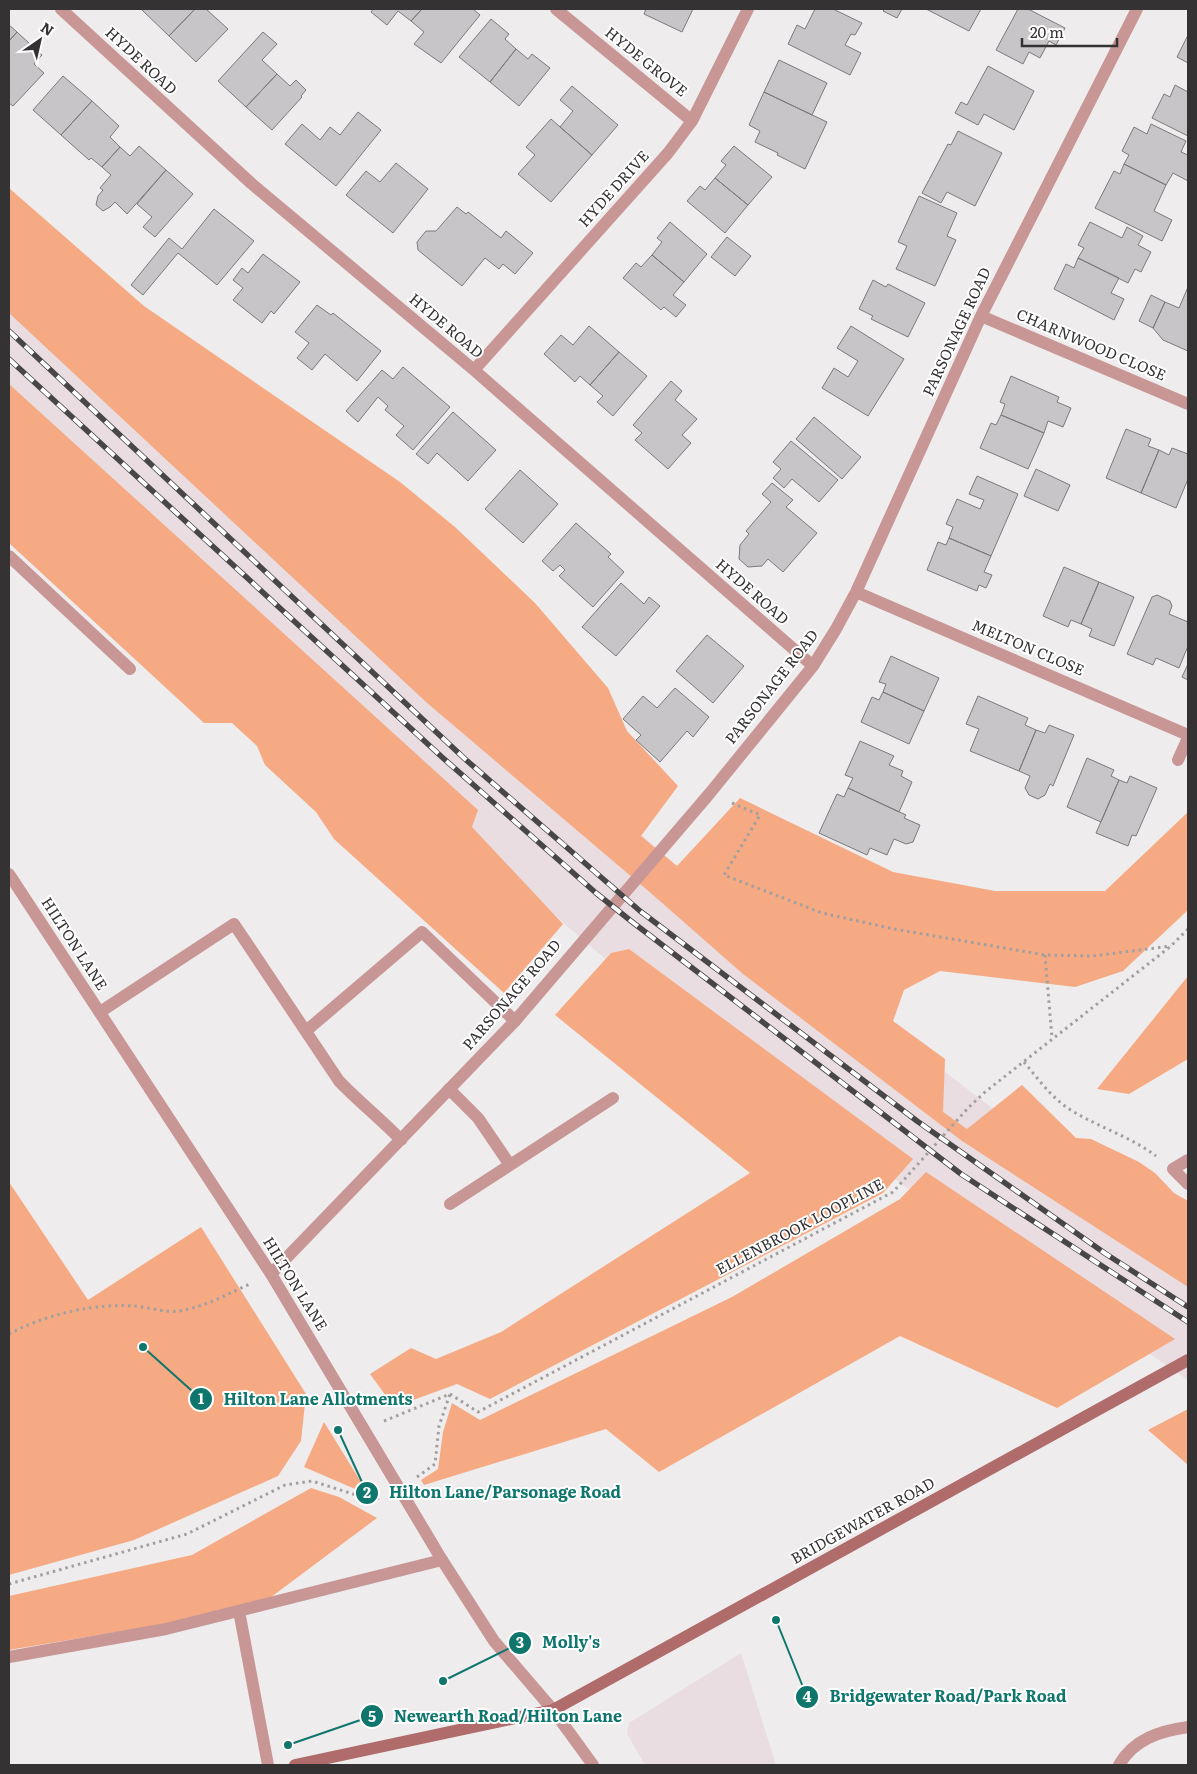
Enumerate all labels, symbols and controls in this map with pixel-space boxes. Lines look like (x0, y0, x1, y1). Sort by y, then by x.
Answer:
north arrow (15, 15, 65, 65)
scale bar (1022, 15, 1117, 47)
text: N (37, 17, 58, 40)
street label: HYDE GROVE (601, 20, 693, 101)
text: 20 m (1030, 20, 1064, 43)
street label: HYDE ROAD (101, 21, 183, 99)
street label: HYDE DRIVE (572, 144, 654, 232)
street label: PARSONAGE ROAD (916, 263, 996, 400)
street label: HYDE ROAD (405, 287, 489, 363)
street label: CHARNWOOD CLOSE (1013, 302, 1170, 386)
street label: HYDE ROAD (711, 552, 795, 629)
street label: MELTON CLOSE (969, 613, 1088, 681)
street label: PARSONAGE ROAD (719, 624, 823, 748)
street label: HILTON LANE (36, 892, 114, 994)
street label: PARSONAGE ROAD (456, 934, 565, 1054)
street label: ELLENBROOK LOOPLINE (711, 1172, 887, 1280)
street label: HILTON LANE (258, 1232, 334, 1335)
callout: Hilton Lane Allotments (189, 1384, 423, 1415)
text: 1 (198, 1386, 204, 1409)
text: Hilton Lane Allotments (224, 1386, 412, 1410)
street label: BRIDGEWATER ROAD (786, 1470, 938, 1569)
callout: Hilton Lane/Parsonage Road (354, 1477, 631, 1508)
text: Hilton Lane/Parsonage Road (389, 1479, 622, 1503)
text: 2 (363, 1480, 371, 1503)
callout: Molly's (507, 1627, 610, 1658)
text: Molly's (542, 1629, 600, 1653)
text: 3 (516, 1630, 524, 1653)
callout: Bridgewater Road/Park Road (795, 1681, 1076, 1712)
text: Bridgewater Road/Park Road (830, 1683, 1067, 1707)
text: 4 (802, 1684, 812, 1707)
callout: Newearth Road/Hilton Lane (359, 1701, 632, 1732)
text: Newearth Road/Hilton Lane (394, 1703, 622, 1727)
text: 5 (368, 1704, 376, 1727)

